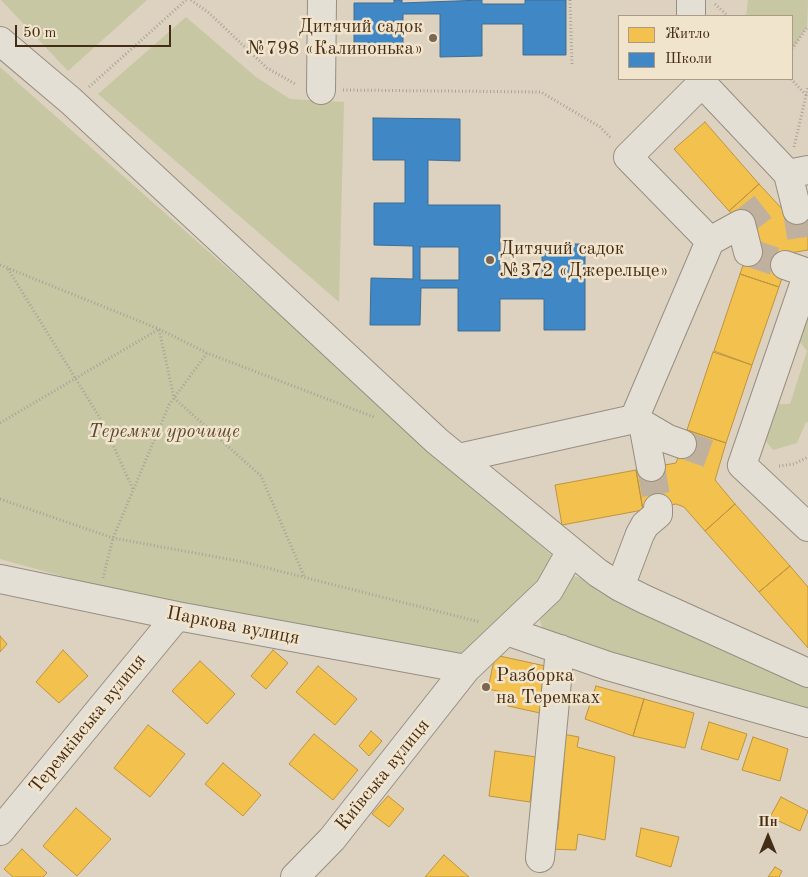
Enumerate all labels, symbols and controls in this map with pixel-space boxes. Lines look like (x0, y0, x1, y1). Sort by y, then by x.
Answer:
scale bar (18, 15, 174, 47)
legend (618, 15, 793, 80)
place label: Дитячий садок №798 «Калинонька» (246, 16, 423, 60)
text: 50 m (23, 26, 57, 41)
text: Житло (665, 27, 710, 42)
marker: Дитячий садок №798 «Калинонька» (427, 32, 439, 44)
text: Школи (665, 52, 712, 67)
place label: Дитячий садок №372 «Джерельце» (500, 238, 669, 282)
marker: Дитячий садок №372 «Джерельце» (484, 254, 496, 266)
park label: Теремки урочище (88, 421, 240, 443)
street label: Паркова вулиця (164, 602, 302, 650)
street label: Теремківська вулиця (25, 650, 151, 798)
place label: Разборка на Теремках (496, 665, 600, 709)
marker: Разборка на Теремках (480, 681, 492, 693)
street label: Київська вулиця (331, 715, 435, 835)
north arrow (743, 812, 793, 862)
text: Пн (758, 815, 778, 829)

